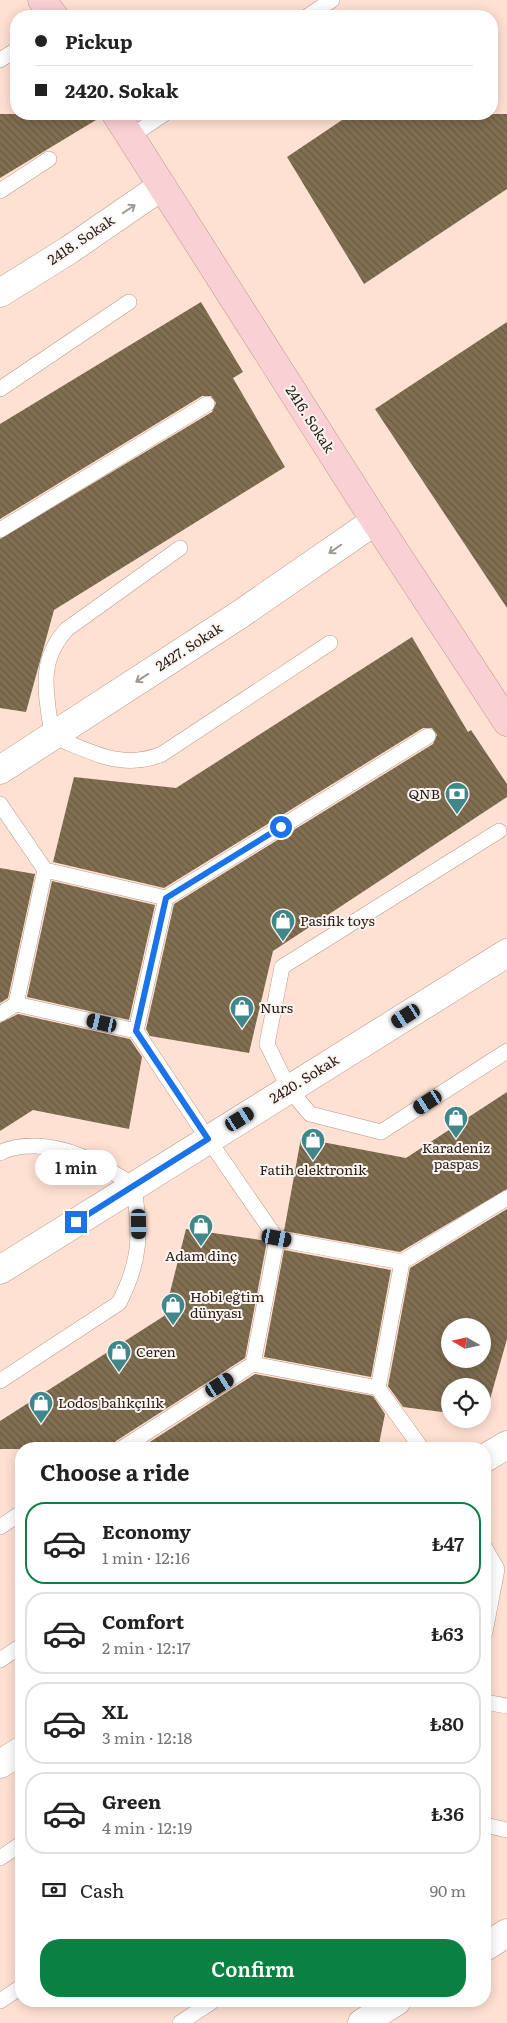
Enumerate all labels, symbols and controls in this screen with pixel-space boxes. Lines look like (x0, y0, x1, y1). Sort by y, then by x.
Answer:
text: Pickup (65, 27, 133, 55)
text: 2420. Sokak (65, 76, 179, 104)
one-way arrow (121, 204, 135, 214)
street label: 2418. Sokak (43, 209, 118, 269)
street label: 2416. Sokak (282, 381, 340, 456)
one-way arrow (328, 543, 342, 554)
street label: 2427. Sokak (151, 617, 226, 675)
one-way arrow (135, 673, 149, 683)
bank icon: QNB (444, 781, 470, 815)
place label: QNB (408, 783, 440, 803)
route start (270, 816, 292, 838)
shop icon: Pasifik toys (270, 908, 296, 942)
place label: Pasifik toys (300, 910, 375, 930)
shop icon: Nurs (229, 995, 255, 1029)
place label: Nurs (260, 997, 293, 1017)
car (389, 1002, 422, 1030)
car (85, 1012, 118, 1034)
street label: 2420. Sokak (265, 1049, 342, 1107)
car (411, 1088, 444, 1116)
car (223, 1105, 256, 1133)
shop icon: Karadeniz paspas (443, 1105, 469, 1139)
shop icon: Fatih elektronik (300, 1127, 326, 1161)
place label: Karadeniz paspas (422, 1137, 490, 1173)
callout: 1 min (35, 1150, 117, 1184)
text: 1 min (55, 1155, 97, 1179)
place label: Fatih elektronik (259, 1159, 367, 1179)
car (131, 1209, 146, 1239)
route end (65, 1211, 87, 1233)
shop icon: Adam dinç (188, 1213, 214, 1247)
car (260, 1228, 293, 1248)
place label: Adam dinç (165, 1245, 237, 1265)
place label: Hobi eğtim dünyası (190, 1286, 265, 1322)
shop icon: Hobi eğtim dünyası (160, 1292, 186, 1326)
north arrow (441, 1318, 491, 1368)
map controls (441, 1318, 491, 1428)
shop icon: Ceren (106, 1339, 132, 1373)
place label: Ceren (136, 1341, 176, 1361)
car (203, 1371, 236, 1399)
button: locate (441, 1378, 491, 1428)
shop icon: Lodos balıkçılık (28, 1390, 54, 1424)
place label: Lodos balıkçılık (58, 1392, 164, 1412)
text: Choose a ride (40, 1455, 189, 1488)
text: Economy (102, 1517, 191, 1545)
icon: car (42, 1521, 87, 1566)
text: ₺47 (431, 1529, 464, 1557)
text: 1 min · 12:16 (102, 1545, 190, 1569)
text: Comfort (102, 1607, 184, 1635)
icon: car (42, 1611, 87, 1656)
text: ₺63 (431, 1619, 464, 1647)
text: 2 min · 12:17 (102, 1635, 191, 1659)
text: XL (102, 1697, 129, 1725)
icon: car (42, 1701, 87, 1746)
text: ₺80 (430, 1709, 464, 1737)
text: 3 min · 12:18 (102, 1725, 192, 1749)
text: Green (102, 1787, 161, 1815)
icon: car (42, 1791, 87, 1836)
text: ₺36 (431, 1799, 464, 1827)
text: 4 min · 12:19 (102, 1815, 192, 1839)
icon: cash (40, 1876, 68, 1904)
text: Cash (80, 1876, 124, 1904)
text: 90 m (430, 1878, 466, 1902)
button: Confirm (40, 1939, 466, 1997)

